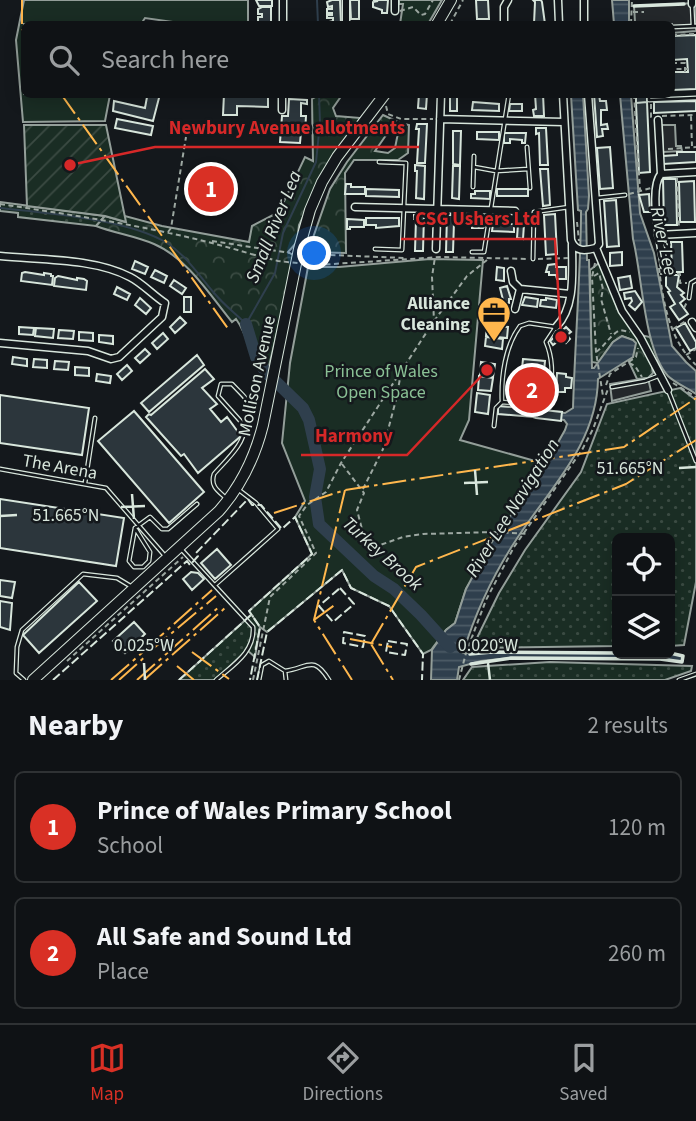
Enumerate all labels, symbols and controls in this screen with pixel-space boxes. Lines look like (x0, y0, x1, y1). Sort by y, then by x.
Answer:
search box (21, 21, 675, 98)
icon: search (45, 41, 83, 79)
text: Search here (101, 41, 229, 78)
callout: Newbury Avenue allotments (155, 107, 419, 147)
text: Newbury Avenue allotments (169, 115, 405, 142)
pin: 1 (188, 163, 234, 215)
water label: Small River Lea (239, 167, 309, 287)
callout: CSG Ushers Ltd (401, 199, 555, 239)
water label: River Lee (643, 204, 683, 278)
text: CSG Ushers Ltd (415, 206, 541, 233)
your location (297, 236, 331, 270)
place label: Alliance Cleaning (401, 291, 470, 337)
office icon: Alliance Cleaning (475, 294, 513, 343)
street label: Mollison Avenue (232, 313, 282, 439)
park label: Prince of Wales Open Space (324, 359, 438, 405)
pin: 2 (509, 364, 555, 416)
callout: Harmony (301, 415, 407, 455)
text: Harmony (315, 423, 393, 450)
water label: River Lee Navigation (459, 433, 567, 583)
street label: The Arena (21, 448, 99, 486)
text: 51.665°N (597, 456, 663, 481)
text: 51.665°N (33, 503, 99, 528)
water label: Turkey Brook (336, 511, 429, 598)
map controls (612, 533, 675, 659)
button: locate (612, 533, 675, 596)
button: layers (612, 596, 675, 659)
text: 0.025°W (114, 633, 174, 658)
text: 0.020°W (458, 633, 518, 658)
text: Nearby (28, 704, 123, 747)
text: 2 results (588, 709, 668, 742)
text: Prince of Wales Primary School (97, 792, 452, 829)
text: 1 (47, 811, 59, 844)
text: 120 m (608, 811, 666, 844)
text: School (97, 829, 163, 862)
text: All Safe and Sound Ltd (97, 918, 352, 955)
text: 2 (47, 937, 59, 970)
text: 260 m (608, 937, 666, 970)
text: Place (97, 955, 149, 988)
tab: Map (88, 1039, 126, 1108)
tab: Directions (303, 1039, 383, 1108)
tab: Saved (559, 1039, 608, 1108)

